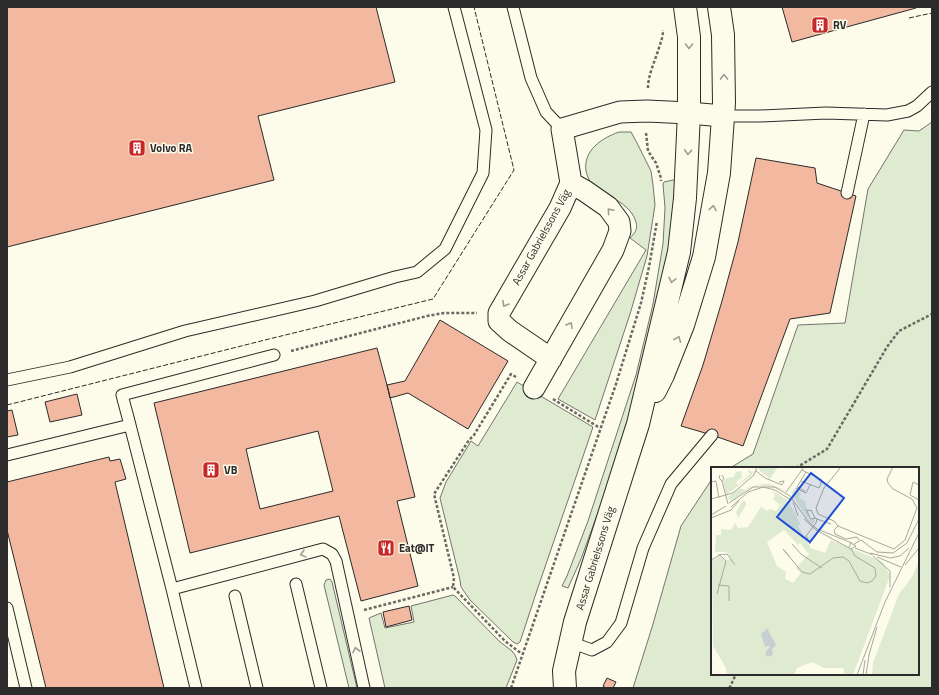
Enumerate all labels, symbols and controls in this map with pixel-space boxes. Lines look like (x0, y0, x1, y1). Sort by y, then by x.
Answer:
building icon: RV (810, 15, 830, 35)
place label: RV (833, 17, 847, 33)
one-way arrow (685, 43, 693, 49)
one-way arrow (720, 74, 728, 80)
building icon: Volvo RA (127, 138, 147, 158)
place label: Volvo RA (150, 140, 193, 156)
one-way arrow (683, 149, 692, 155)
street label: Assar Gabrielssons Väg (508, 186, 574, 288)
one-way arrow (708, 205, 717, 211)
one-way arrow (607, 208, 615, 216)
one-way arrow (669, 277, 677, 284)
one-way arrow (502, 299, 509, 307)
one-way arrow (566, 322, 573, 329)
one-way arrow (673, 335, 681, 343)
building icon: VB (201, 460, 221, 480)
place label: VB (224, 462, 238, 478)
inset map (711, 467, 919, 675)
street label: Assar Gabrielssons Väg (572, 504, 618, 612)
restaurant icon: Eat@IT (376, 538, 396, 558)
place label: Eat@IT (399, 540, 435, 556)
one-way arrow (300, 550, 306, 558)
one-way arrow (352, 647, 360, 653)

